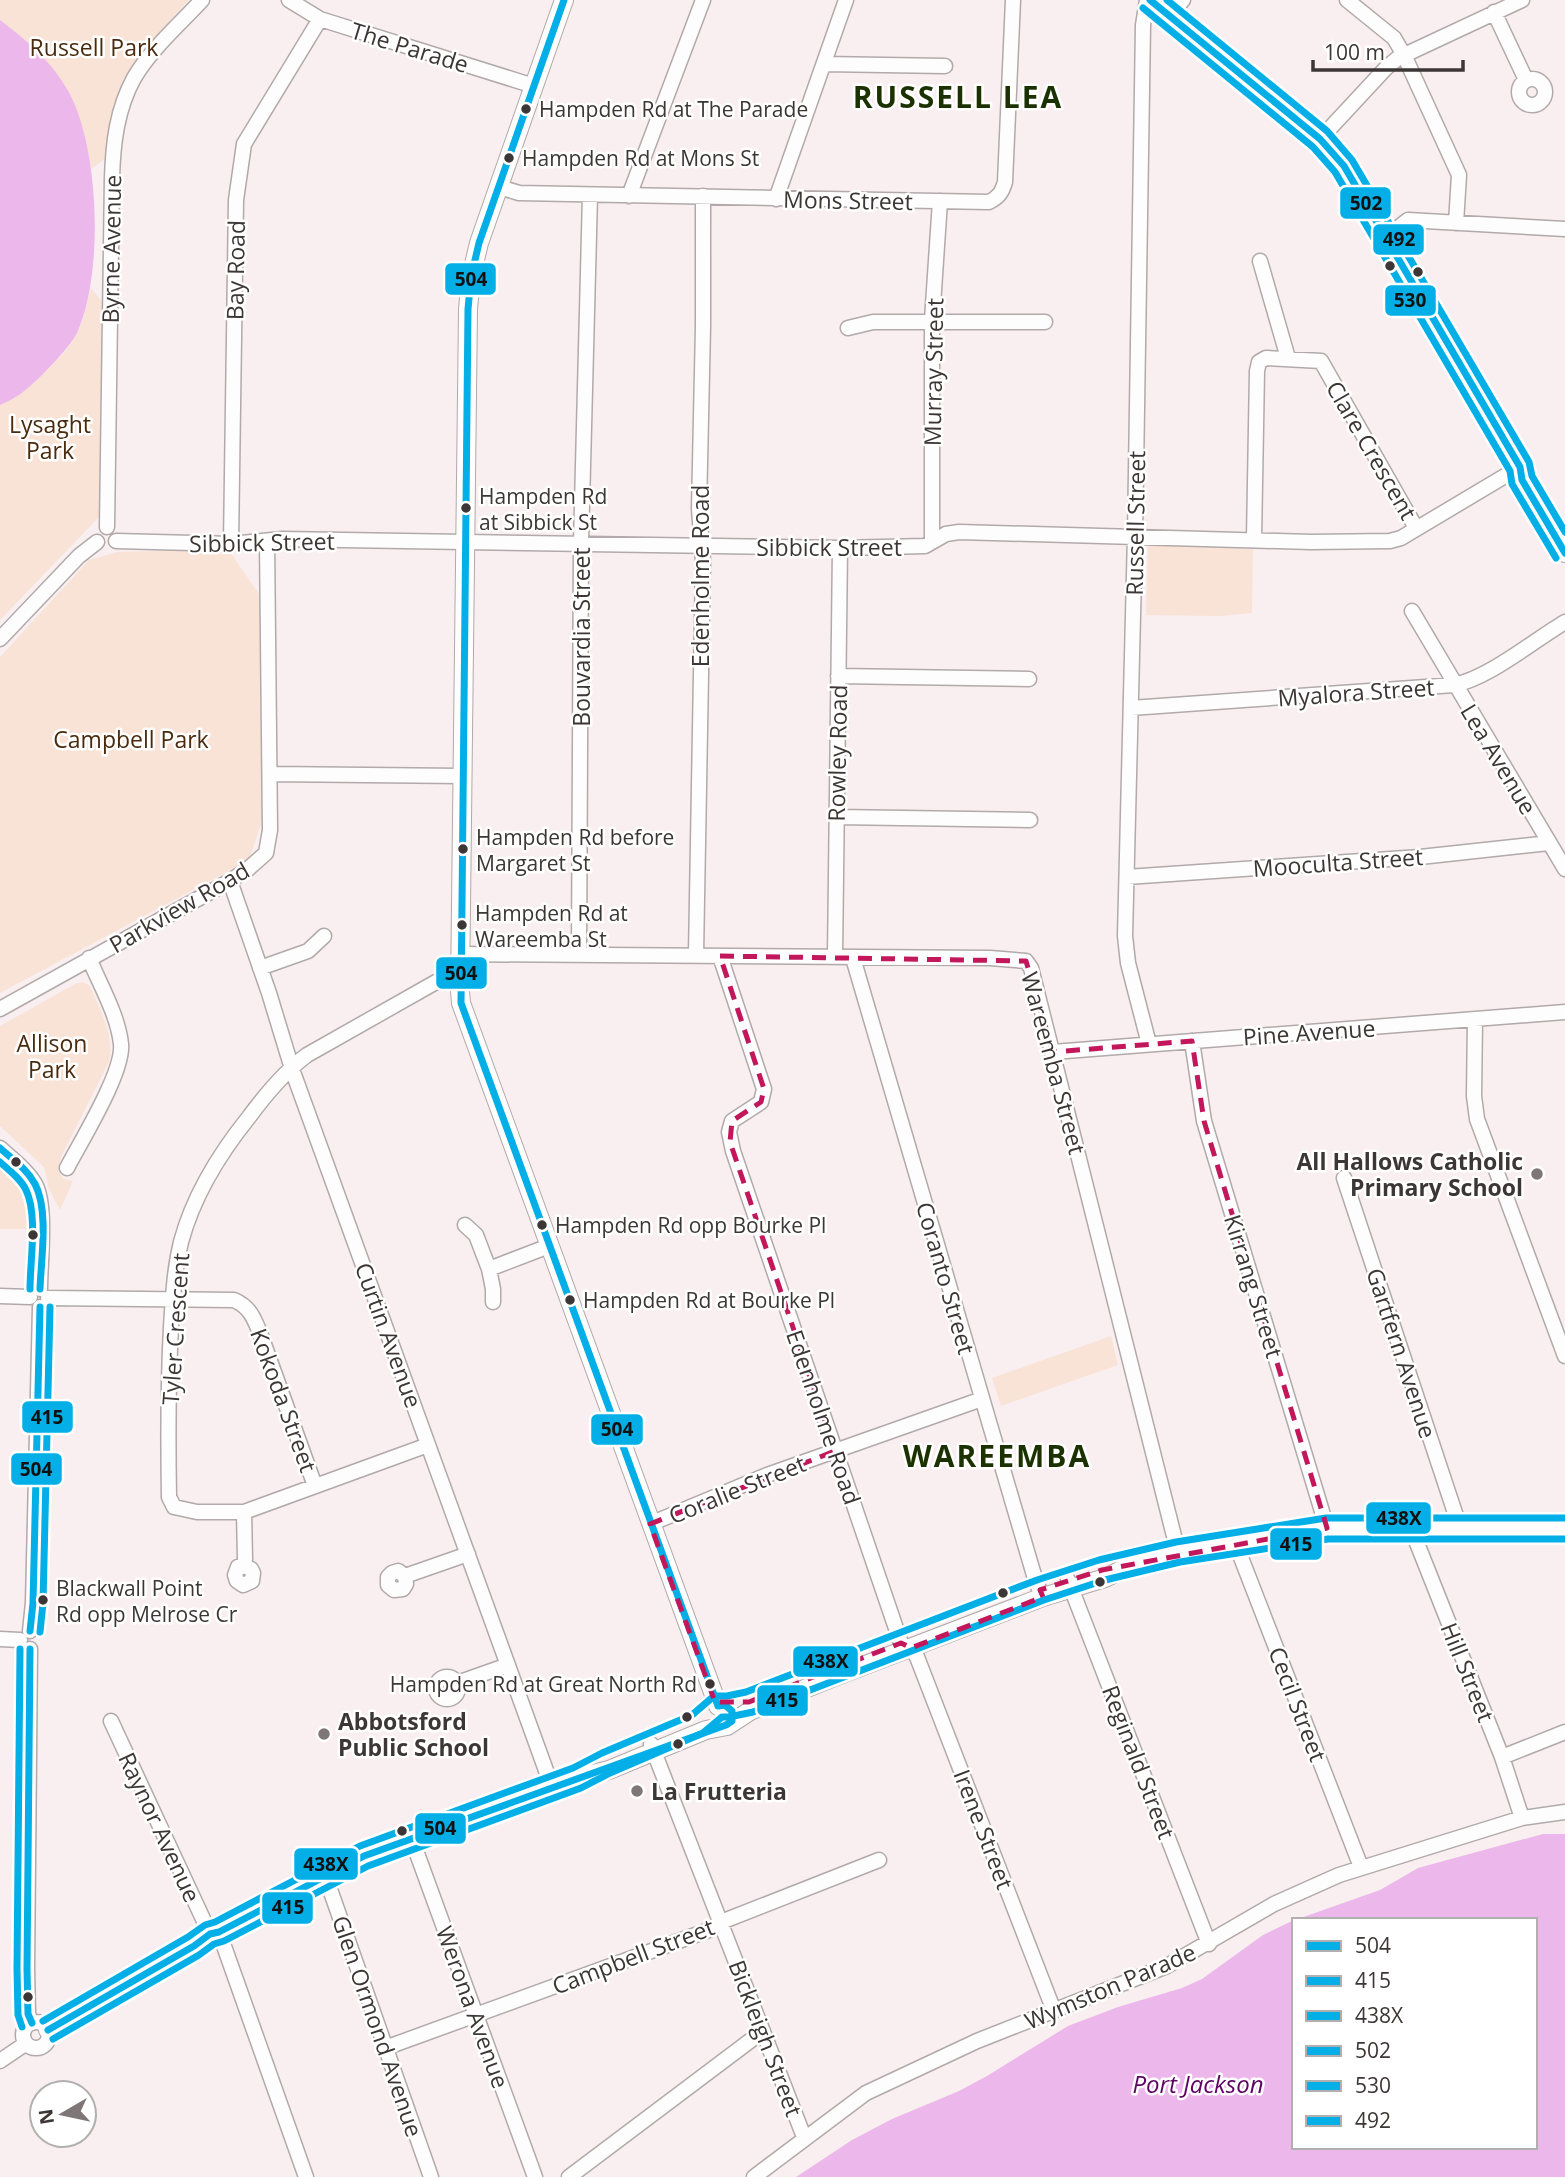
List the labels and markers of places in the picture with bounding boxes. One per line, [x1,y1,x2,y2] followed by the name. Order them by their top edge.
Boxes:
[539,95,808,123] place label: Hampden Rd at The Parade
[519,102,533,116] marker: Hampden Rd at The Parade
[522,144,759,172] place label: Hampden Rd at Mons St
[502,151,516,165] marker: Hampden Rd at Mons St
[1383,259,1397,273] unlabelled marker
[1411,265,1425,279] unlabelled marker
[479,482,607,536] place label: Hampden Rd at Sibbick St
[459,501,473,515] marker: Hampden Rd at Sibbick St
[476,823,674,877] place label: Hampden Rd before Margaret St
[456,842,470,856] marker: Hampden Rd before Margaret St
[475,899,628,953] place label: Hampden Rd at Wareemba St
[455,918,469,932] marker: Hampden Rd at Wareemba St
[1297,1145,1523,1203] place label: All Hallows Catholic Primary School
[9,1155,23,1169] unlabelled marker
[1529,1166,1545,1182] marker: All Hallows Catholic Primary School
[555,1211,826,1239] place label: Hampden Rd opp Bourke Pl
[535,1218,549,1232] marker: Hampden Rd opp Bourke Pl
[26,1228,40,1242] unlabelled marker
[583,1286,835,1314] place label: Hampden Rd at Bourke Pl
[563,1293,577,1307] marker: Hampden Rd at Bourke Pl
[56,1574,238,1628] place label: Blackwall Point Rd opp Melrose Cr
[1093,1575,1107,1589] unlabelled marker
[996,1586,1010,1600] unlabelled marker
[36,1593,50,1607] marker: Blackwall Point Rd opp Melrose Cr
[390,1670,697,1698] place label: Hampden Rd at Great North Rd
[703,1677,717,1691] marker: Hampden Rd at Great North Rd
[338,1705,489,1763] place label: Abbotsford Public School
[680,1710,694,1724] unlabelled marker
[316,1726,332,1742] marker: Abbotsford Public School
[671,1737,685,1751] unlabelled marker
[651,1775,787,1807] place label: La Frutteria
[629,1783,645,1799] marker: La Frutteria
[395,1824,409,1838] unlabelled marker
[21,1990,35,2004] unlabelled marker

